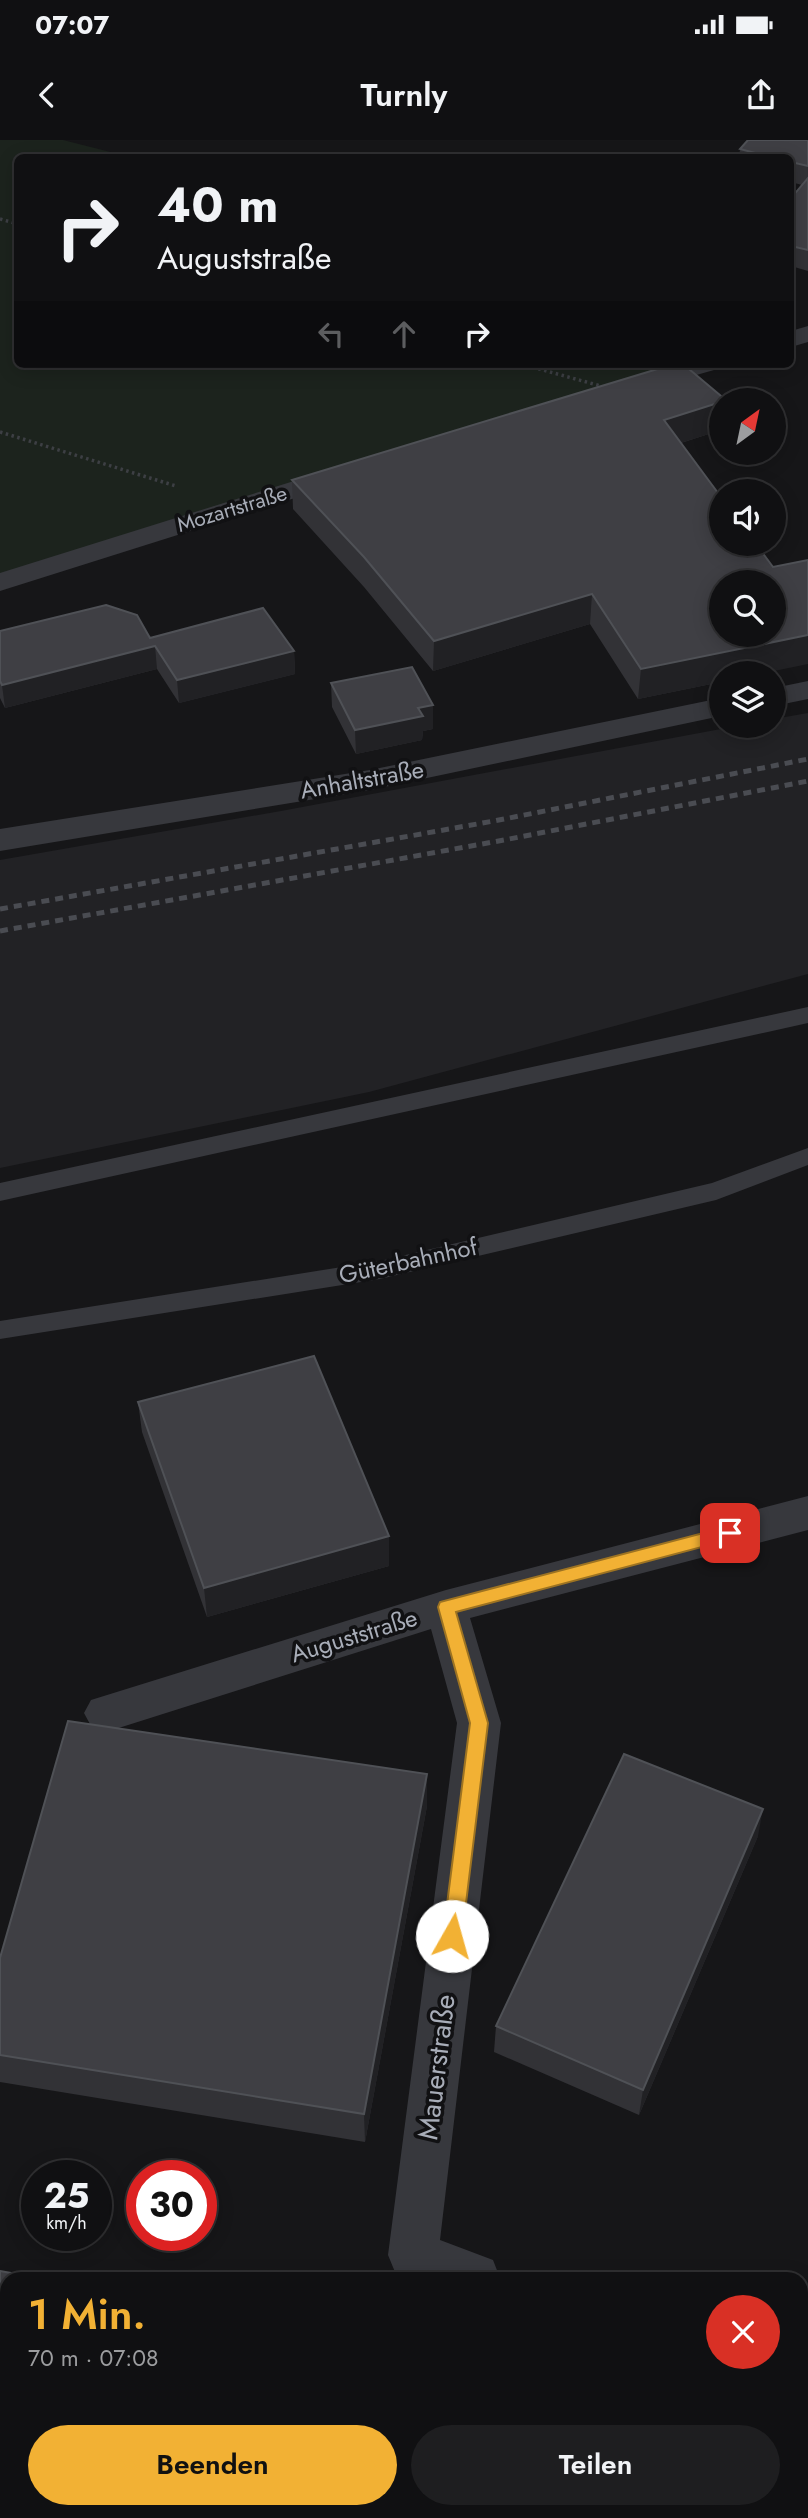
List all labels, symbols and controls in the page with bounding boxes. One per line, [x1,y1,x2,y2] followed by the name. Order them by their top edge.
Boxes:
[35,6,109,44] text: 07:07
[361,72,447,118] text: Turnly
[28,76,66,114] icon: back
[742,76,780,114] icon: share
[157,170,279,240] text: 40 m
[42,182,133,273] icon: right
[157,235,331,281] text: Auguststraße
[312,315,350,353] icon: left
[385,315,423,353] icon: ahead
[458,315,496,353] icon: right
[709,388,786,466] north arrow
[709,388,786,738] map controls
[173,478,291,540] street label: Mozartstraße
[709,479,786,556] button: sound
[709,570,786,647] button: search
[709,661,786,738] button: layers
[297,751,427,808] street label: Anhaltstraße
[336,1229,481,1292] street label: Güterbahnhof
[700,1503,760,1563] pin
[711,1514,749,1552] icon: arrive
[286,1600,422,1671] street label: Auguststraße
[415,1899,489,1973] position arrow
[407,1992,466,2142] street label: Mauerstraße
[126,2160,217,2251] speed limit sign: 30
[44,2171,89,2221] text: 25
[46,2210,87,2236] text: km/h
[28,2284,146,2345] text: 1 Min.
[706,2295,780,2369] button: close
[28,2341,159,2375] text: 70 m · 07:08
[28,2425,397,2505] button: Beenden
[411,2425,780,2505] button: Teilen

